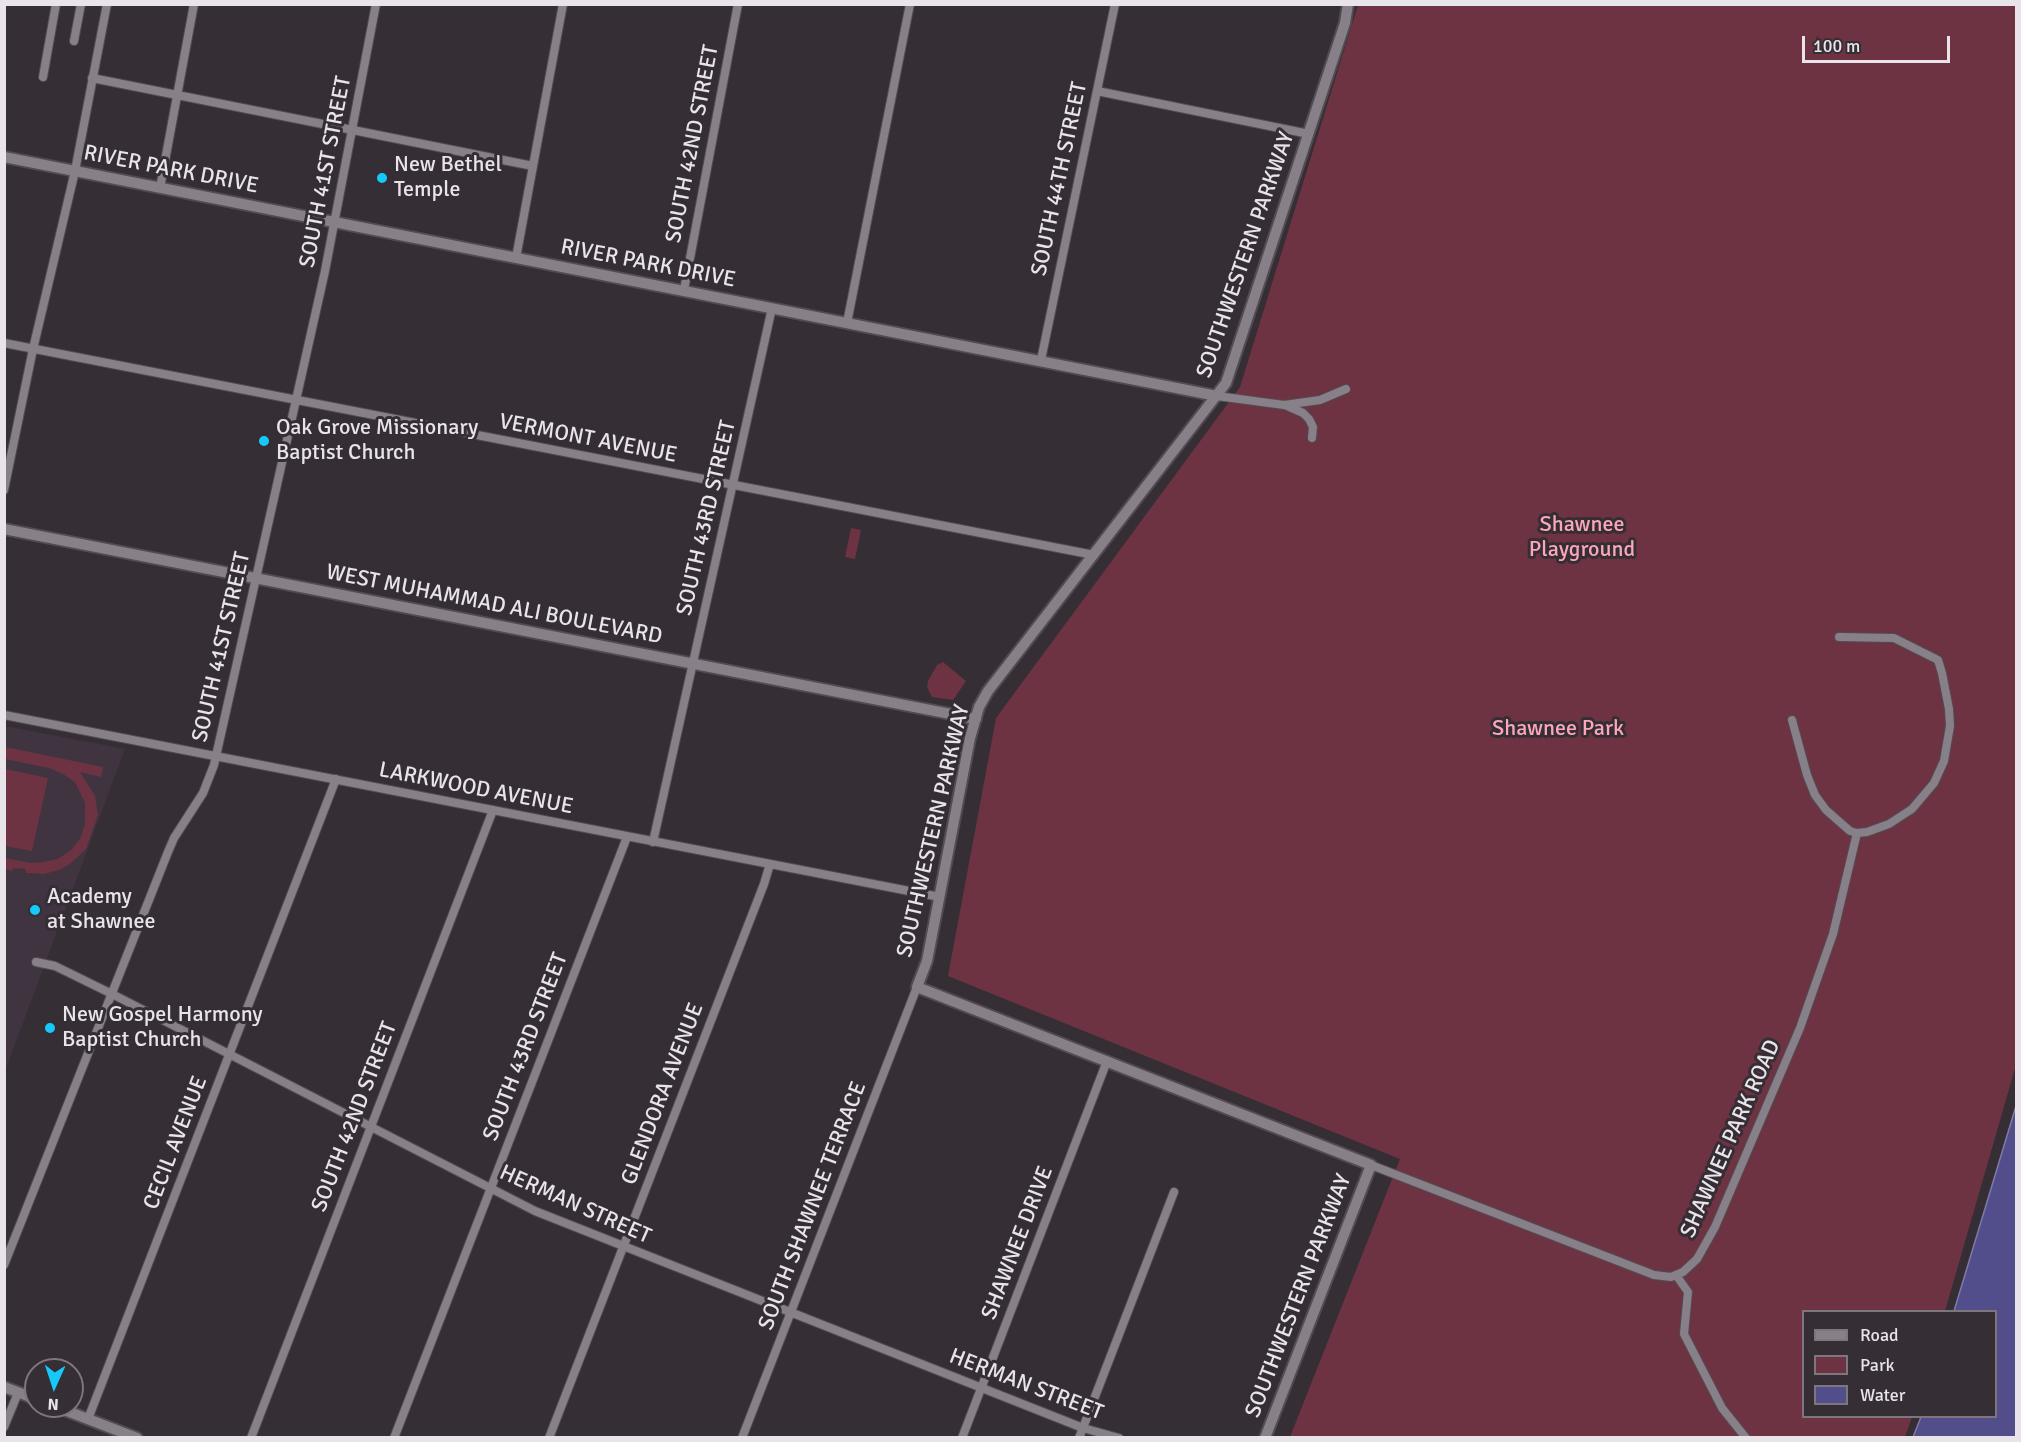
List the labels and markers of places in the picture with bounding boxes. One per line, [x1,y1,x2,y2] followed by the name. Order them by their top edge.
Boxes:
[394,152,502,204] place label: New Bethel Temple
[375,171,389,185] marker: New Bethel Temple
[276,415,478,466] place label: Oak Grove Missionary Baptist Church
[257,434,271,448] marker: Oak Grove Missionary Baptist Church
[47,884,155,936] place label: Academy at Shawnee
[28,903,42,917] marker: Academy at Shawnee
[62,1002,263,1054] place label: New Gospel Harmony Baptist Church
[43,1021,57,1035] marker: New Gospel Harmony Baptist Church

